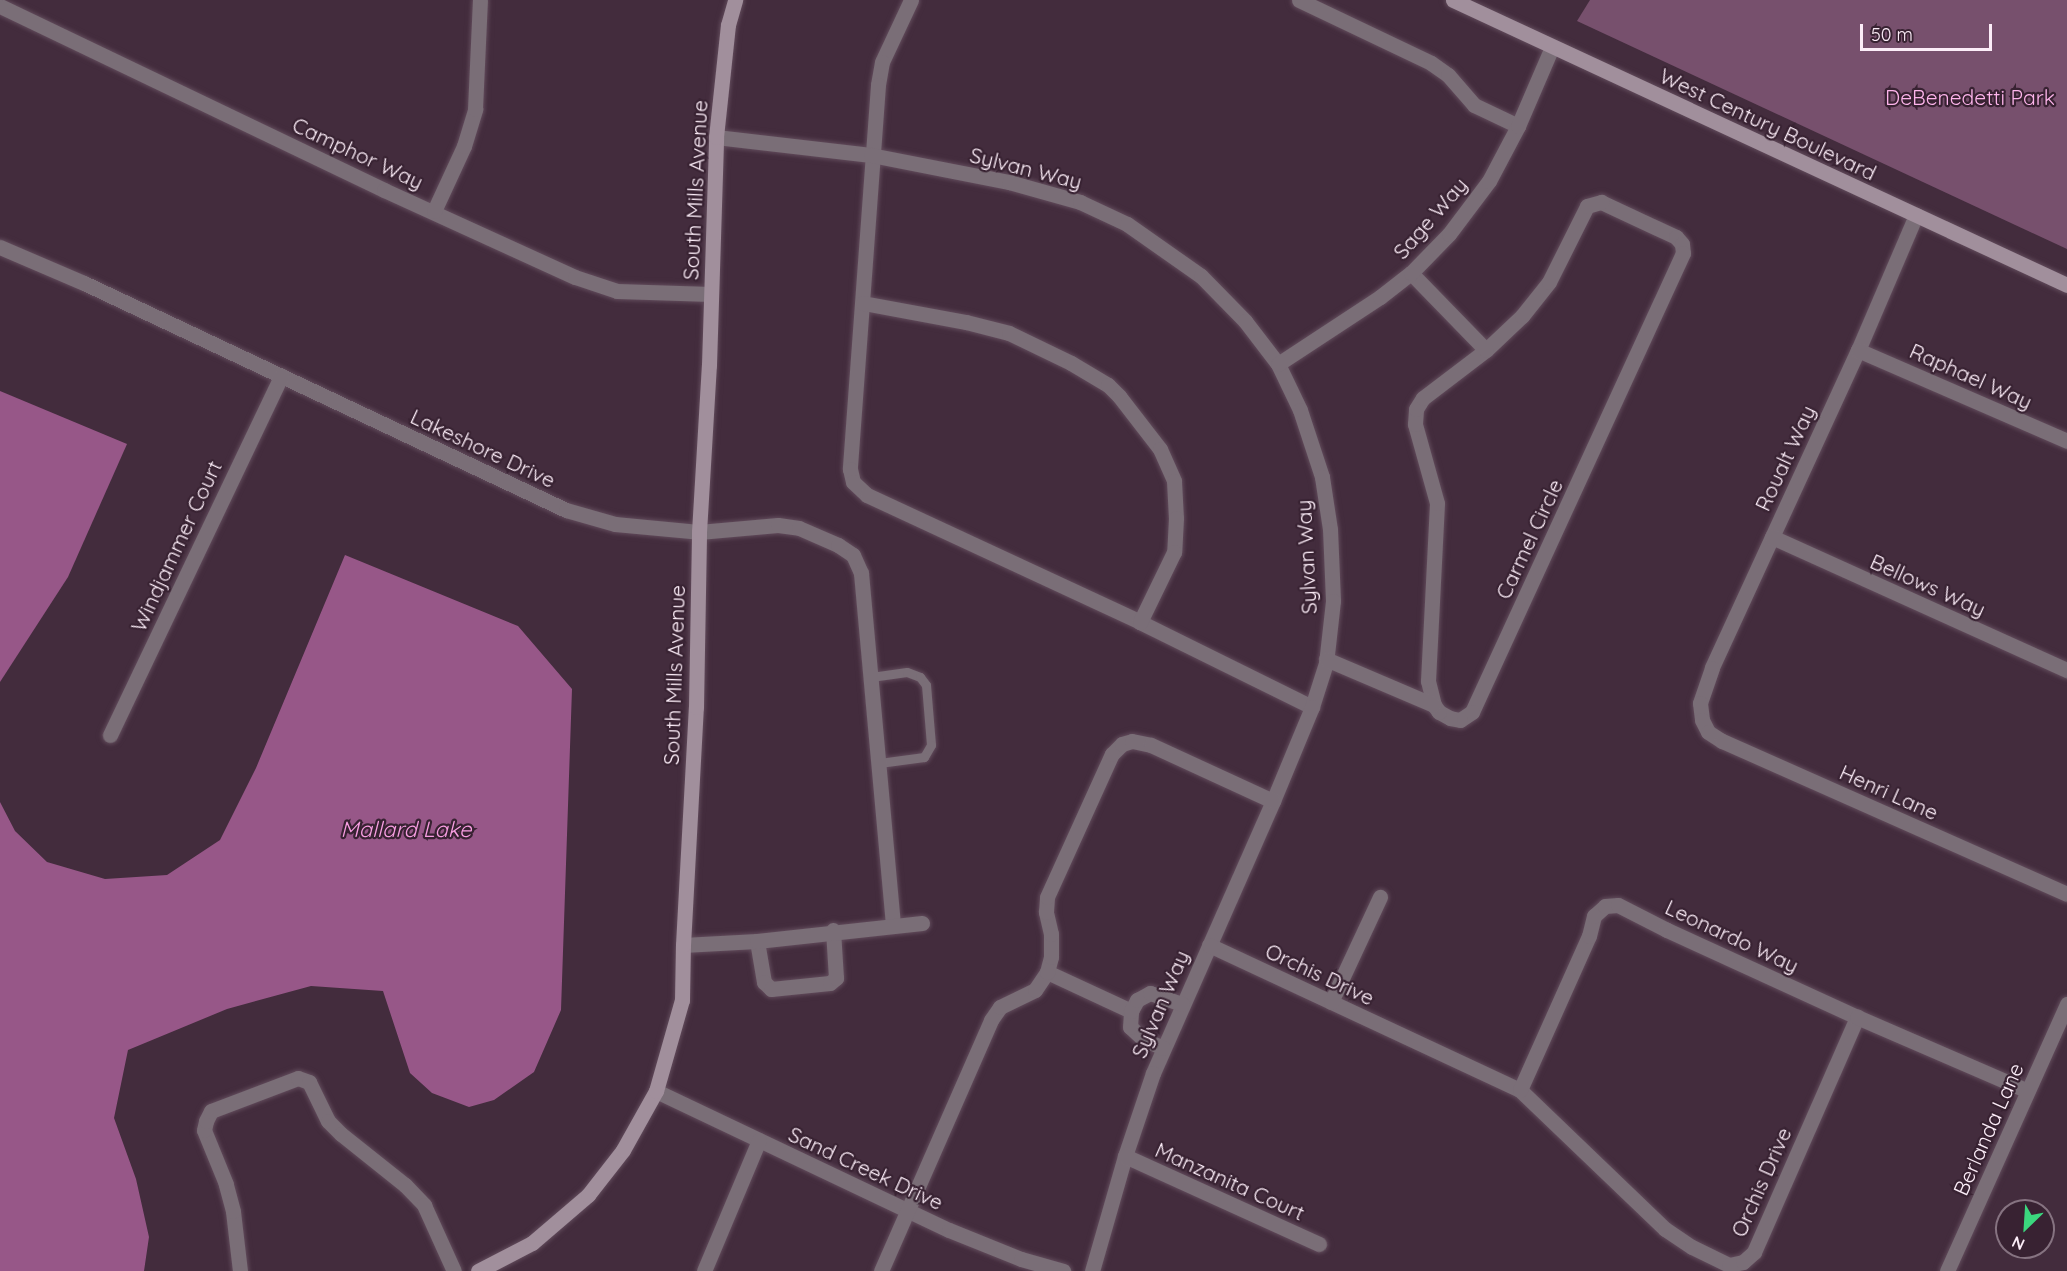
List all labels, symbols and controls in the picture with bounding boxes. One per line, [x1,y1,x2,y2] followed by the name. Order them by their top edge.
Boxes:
[1863,12,1995,50] scale bar
[1871,23,1913,46] text: 50 m
[1656,63,1880,185] street label: West Century Boulevard
[1885,84,2055,110] park label: DeBenedetti Park
[678,99,712,281] street label: South Mills Avenue
[289,112,427,194] street label: Camphor Way
[967,142,1085,194] street label: Sylvan Way
[1388,172,1472,264] street label: Sage Way
[1906,338,2036,414] street label: Raphael Way
[1750,401,1820,515] street label: Roualt Way
[407,403,559,493] street label: Lakeshore Drive
[125,457,227,635] street label: Windjammer Court
[1490,475,1568,603] street label: Carmel Circle
[1290,499,1322,615] street label: Sylvan Way
[1866,548,1990,622] street label: Bellows Way
[658,585,690,765] street label: South Mills Avenue
[1836,759,1942,825] street label: Henri Lane
[340,817,472,843] water label: Mallard Lake
[1661,894,1803,978] street label: Leonardo Way
[1262,938,1378,1010] street label: Orchis Drive
[1126,946,1194,1062] street label: Sylvan Way
[1948,1059,2028,1199] street label: Berlanda Lane
[785,1121,947,1215] street label: Sand Creek Drive
[1726,1123,1796,1241] street label: Orchis Drive
[1151,1137,1309,1225] street label: Manzanita Court
[1995,1199,2055,1259] north arrow
[2009,1232,2028,1255] text: N

